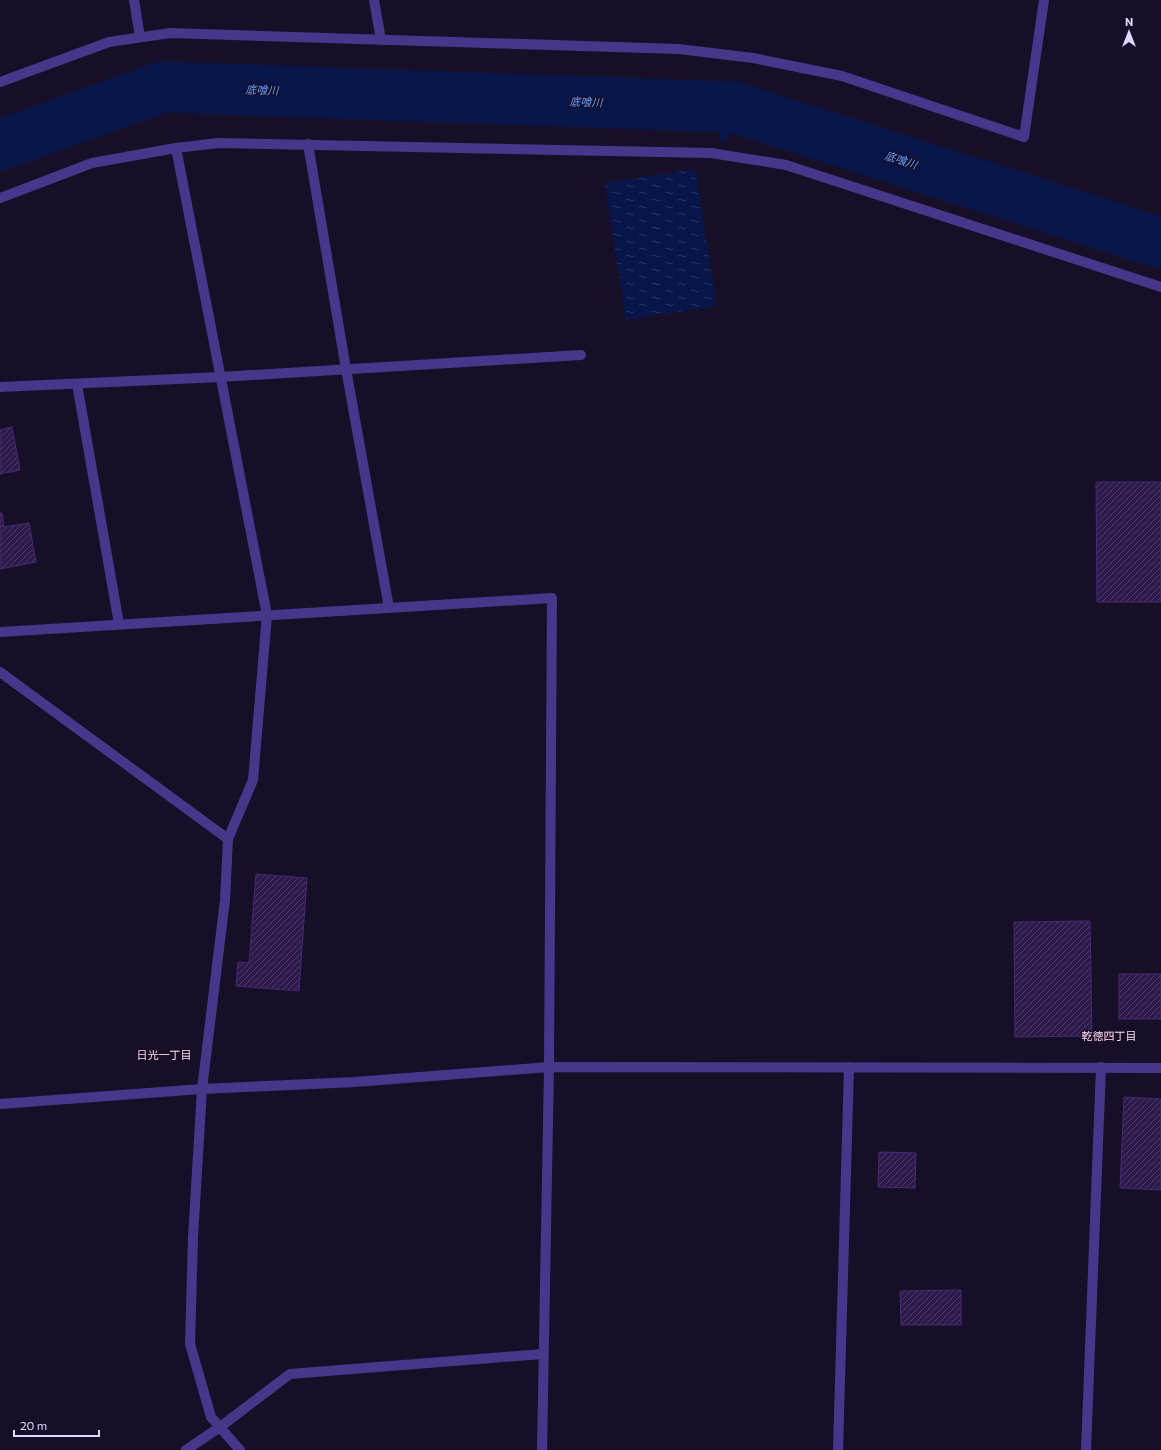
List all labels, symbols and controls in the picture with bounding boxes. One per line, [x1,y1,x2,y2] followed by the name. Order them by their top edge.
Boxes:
[1109,12,1149,52] north arrow
[1125,15,1133,28] text: N
[245,82,280,97] water label: 底喰川
[569,94,604,109] water label: 底喰川
[883,148,920,171] water label: 底喰川
[1082,1029,1137,1042] district label: 乾徳四丁目
[137,1048,192,1061] district label: 日光一丁目
[14,1412,99,1438] scale bar
[20,1418,47,1432] text: 20 m

